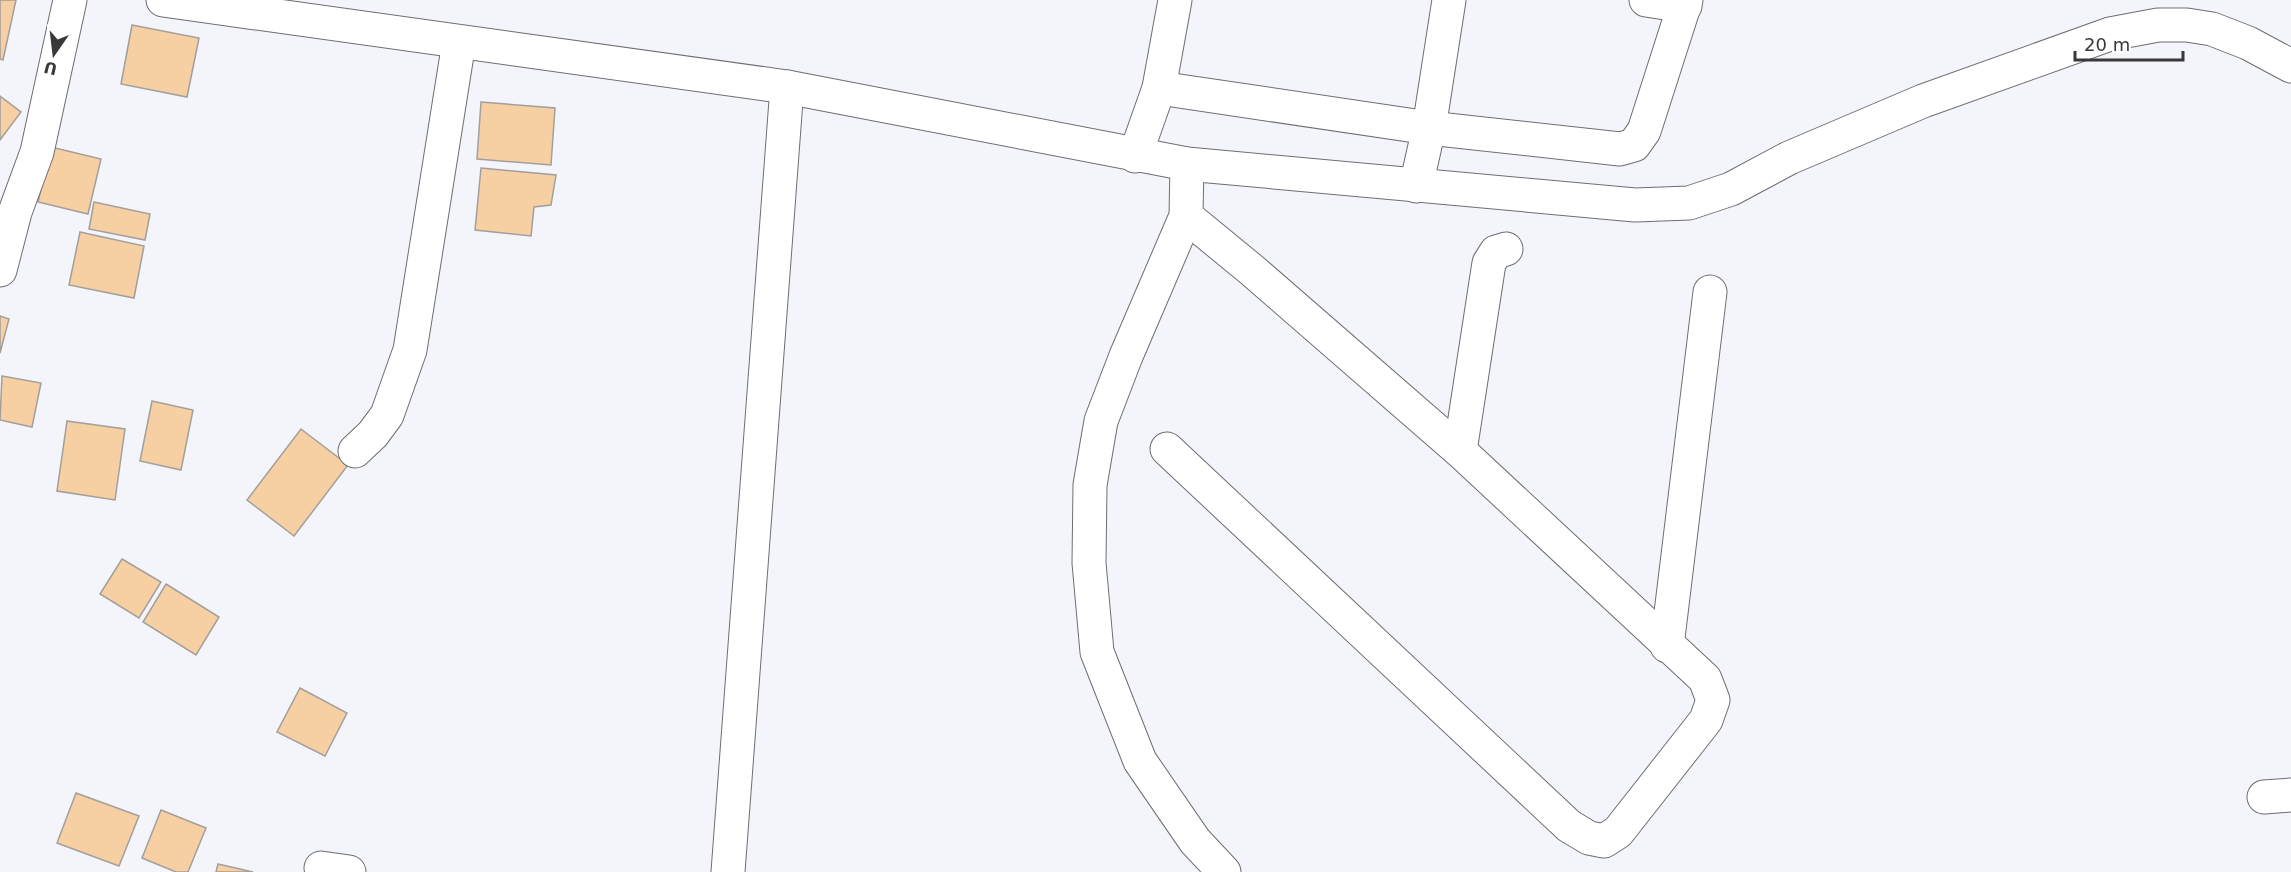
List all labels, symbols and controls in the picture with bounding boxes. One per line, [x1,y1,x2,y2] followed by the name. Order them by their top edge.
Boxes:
[24,24,84,84] north arrow
[2075,24,2183,62] scale bar
[2084,34,2130,55] text: 20 m
[42,57,59,79] text: U

